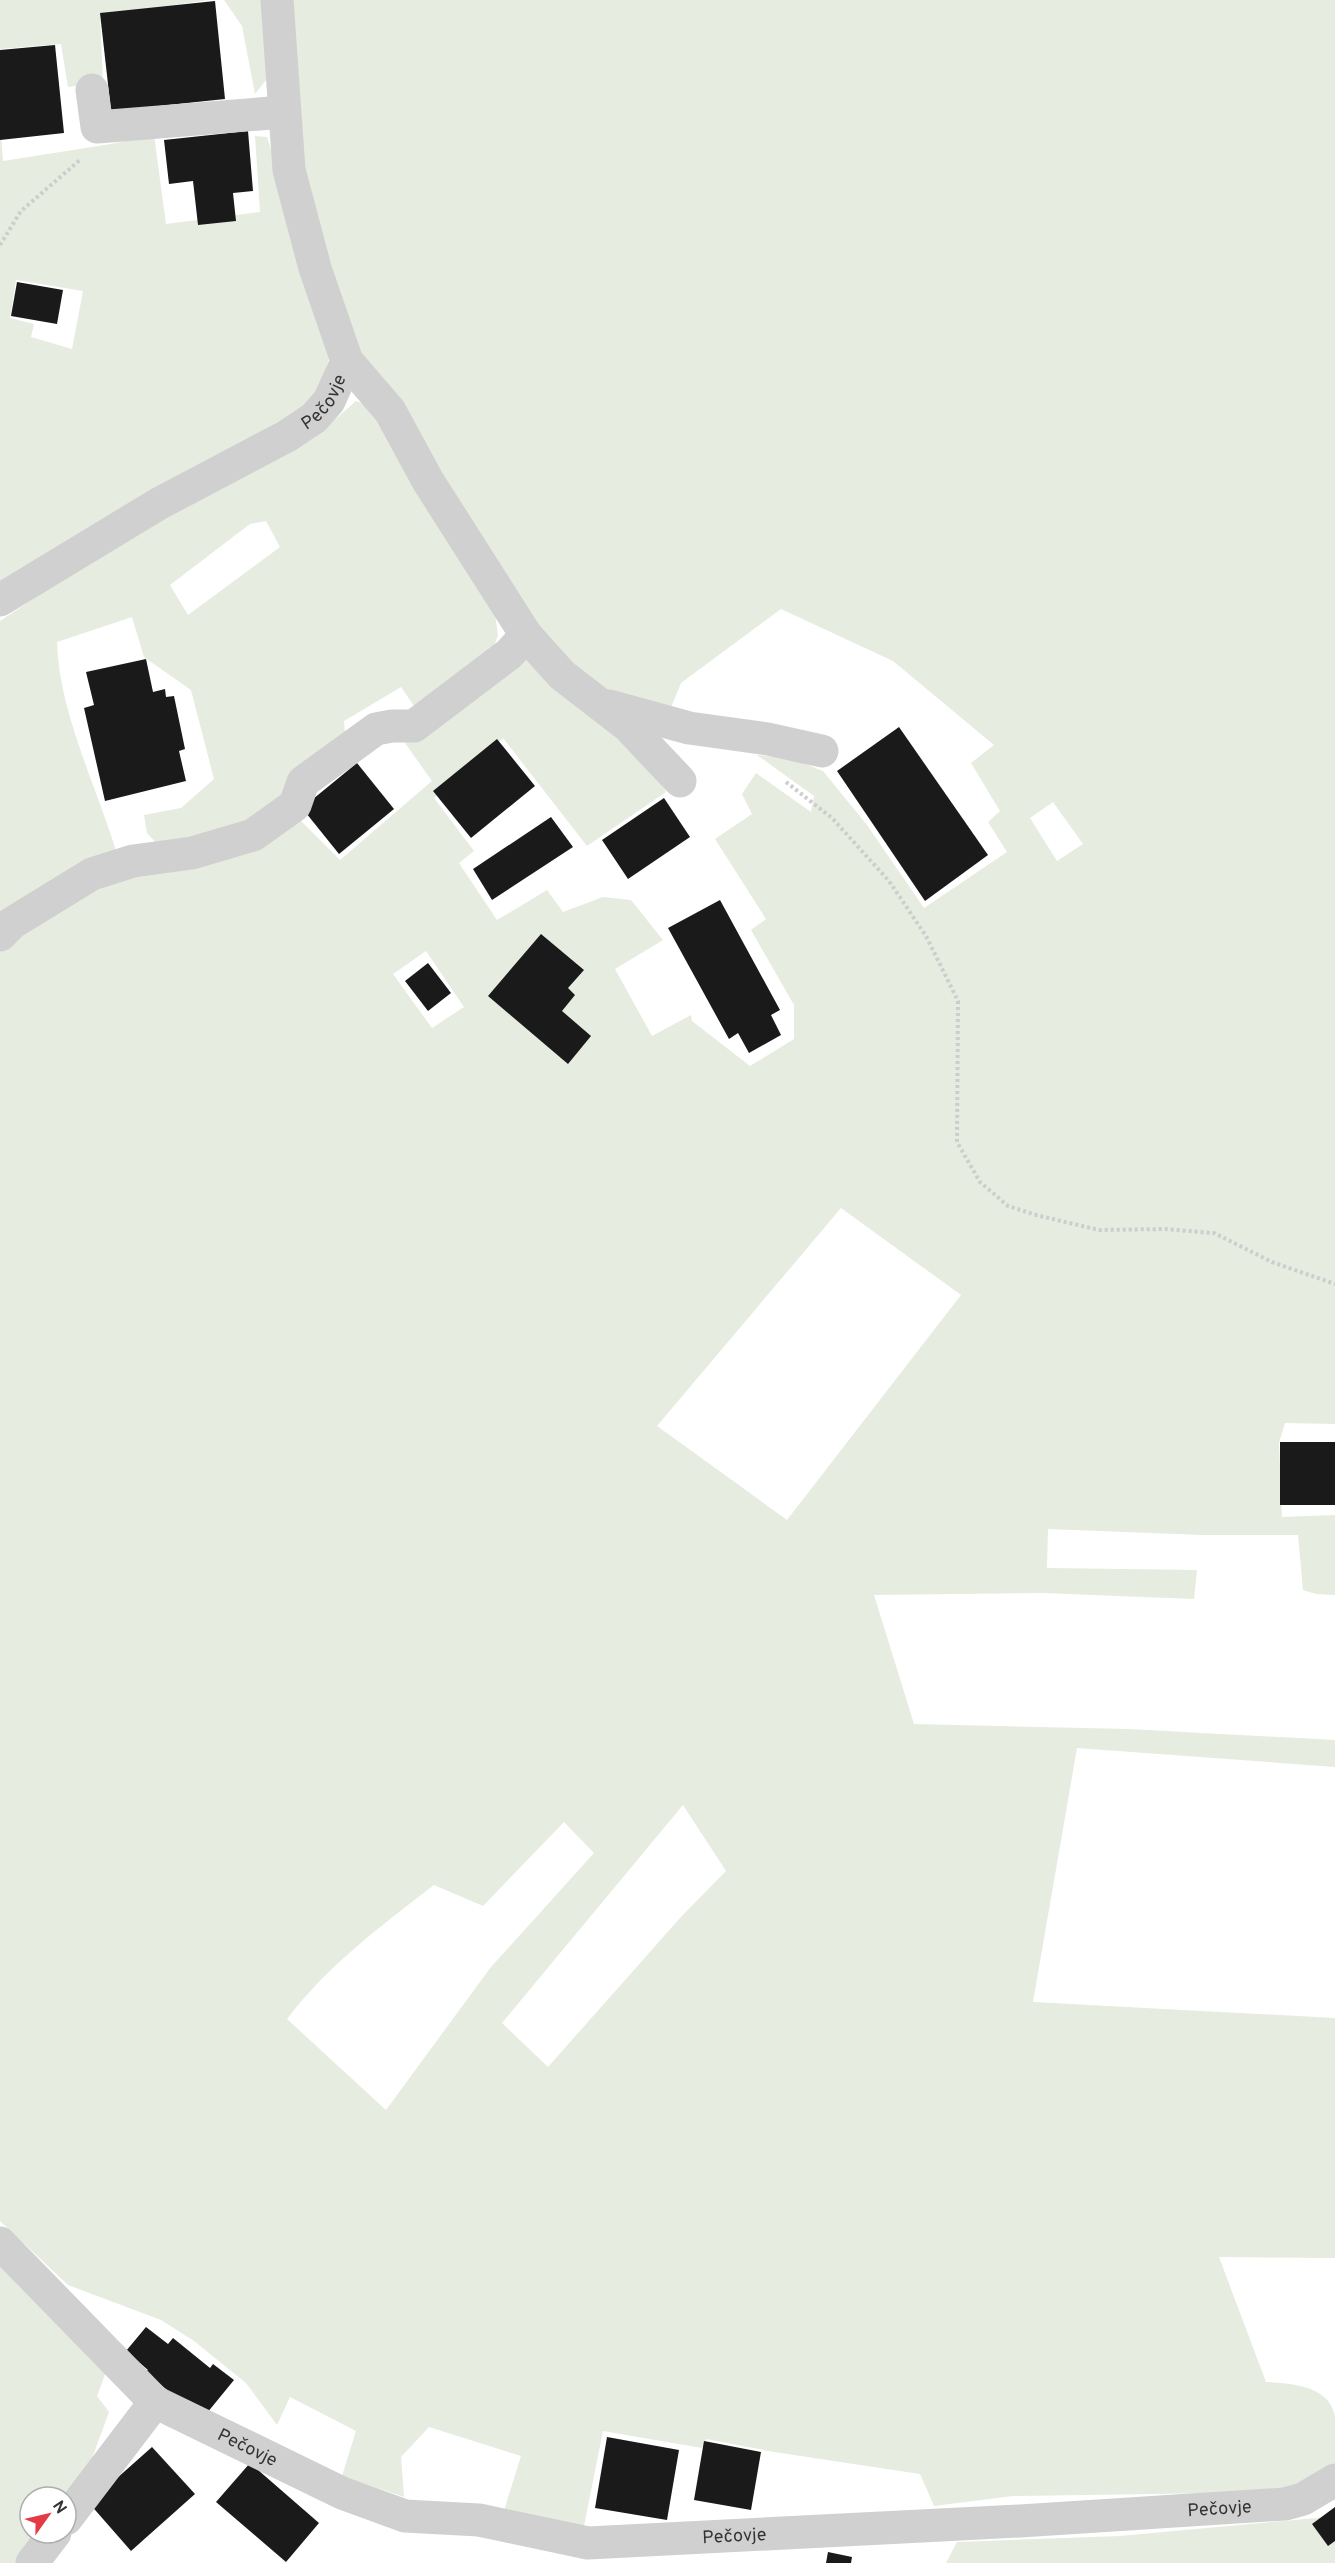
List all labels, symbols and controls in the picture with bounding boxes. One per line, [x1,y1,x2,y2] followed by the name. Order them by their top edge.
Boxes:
[297,371,352,436] street label: Pečovje
[213,2424,281,2473] street label: Pečovje
[18,2485,78,2545] north arrow
[1187,2496,1252,2523] street label: Pečovje
[47,2497,70,2518] text: N
[702,2524,767,2550] street label: Pečovje

